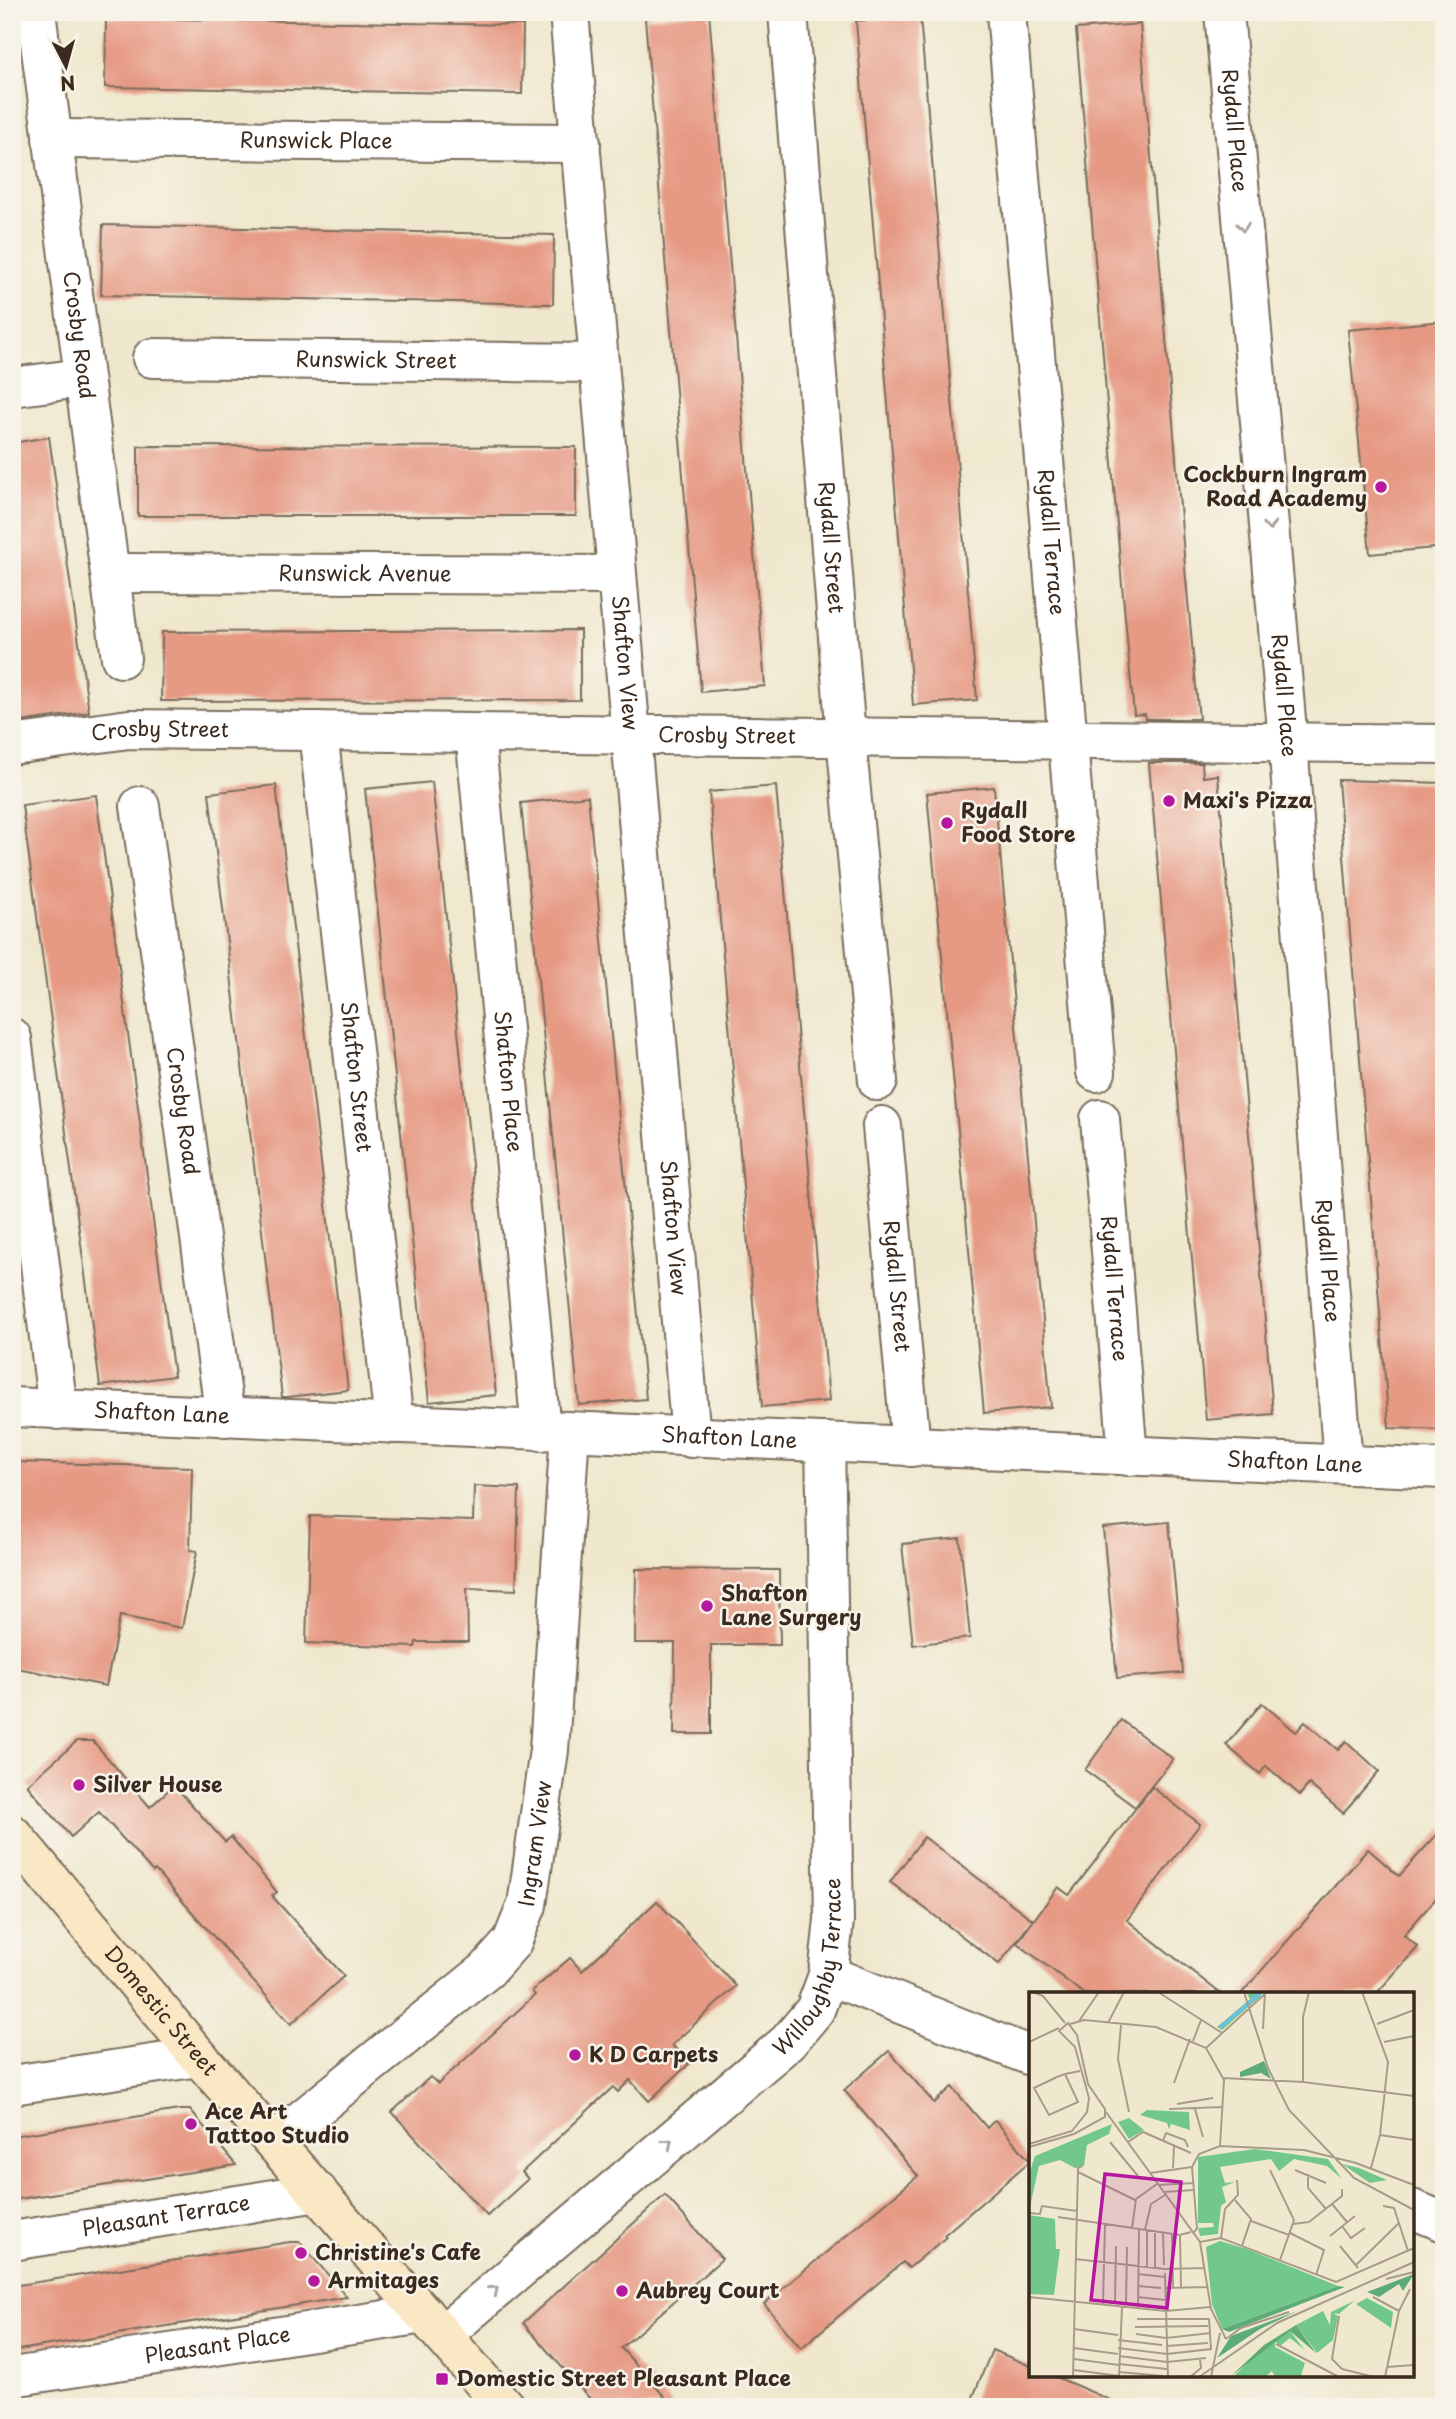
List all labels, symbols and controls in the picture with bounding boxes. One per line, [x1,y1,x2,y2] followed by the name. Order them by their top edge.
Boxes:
[32,32,102,102] north arrow
[1215,67,1258,193] street label: Rydall Place
[59,69,77,99] text: N
[239,122,393,156] street label: Runswick Place
[1235,221,1250,232] one-way arrow
[56,269,105,401] street label: Crosby Road
[295,342,457,375] street label: Runswick Street
[1183,457,1367,513] place label: Cockburn Ingram Road Academy
[1031,468,1075,616] street label: Rydall Terrace
[1373,479,1389,495] marker: Cockburn Ingram Road Academy
[812,480,854,614] street label: Rydall Street
[1262,521,1277,532] one-way arrow
[278,556,452,588] street label: Runswick Avenue
[605,594,648,731] street label: Shafton View
[1265,632,1307,758] street label: Rydall Place
[89,711,229,748] street label: Crosby Street
[658,717,796,751] street label: Crosby Street
[1183,783,1313,815] place label: Maxi's Pizza
[961,793,1075,849] place label: Rydall Food Store
[1161,793,1177,809] marker: Maxi's Pizza
[939,815,955,831] marker: Rydall Food Store
[334,1000,382,1154] street label: Shafton Street
[487,1009,533,1154] street label: Shafton Place
[160,1045,209,1177] street label: Crosby Road
[653,1158,697,1296] street label: Shafton View
[1309,1198,1350,1323] street label: Rydall Place
[1094,1214,1138,1362] street label: Rydall Terrace
[877,1219,920,1353] street label: Rydall Street
[93,1393,231,1430] street label: Shafton Lane
[661,1417,798,1455] street label: Shafton Lane
[1226,1442,1364,1479] street label: Shafton Lane
[721,1576,861,1632] place label: Shafton Lane Surgery
[699,1598,715,1614] marker: Shafton Lane Surgery
[93,1767,222,1799] place label: Silver House
[71,1777,87,1793] marker: Silver House
[509,1779,558,1908] street label: Ingram View
[765,1878,848,2063] street label: Willoughby Terrace
[98,1937,227,2082] street label: Domestic Street
[1029,1992,1414,2377] inset map
[589,2037,718,2069] place label: K D Carpets
[567,2047,583,2063] marker: K D Carpets
[204,2094,349,2150] place label: Ace Art Tattoo Studio
[183,2116,199,2132] marker: Ace Art Tattoo Studio
[659,2139,672,2151] one-way arrow
[80,2185,252,2244] street label: Pleasant Terrace
[315,2235,481,2267] place label: Christine's Cafe
[293,2245,309,2261] marker: Christine's Cafe
[327,2263,439,2295] place label: Armitages
[306,2273,322,2289] marker: Armitages
[635,2273,779,2305] place label: Aubrey Court
[614,2283,630,2299] marker: Aubrey Court
[486,2286,499,2298] one-way arrow
[142,2317,292,2371] street label: Pleasant Place
[456,2361,791,2393] place label: Domestic Street Pleasant Place
[434,2371,450,2387] marker: Domestic Street Pleasant Place

